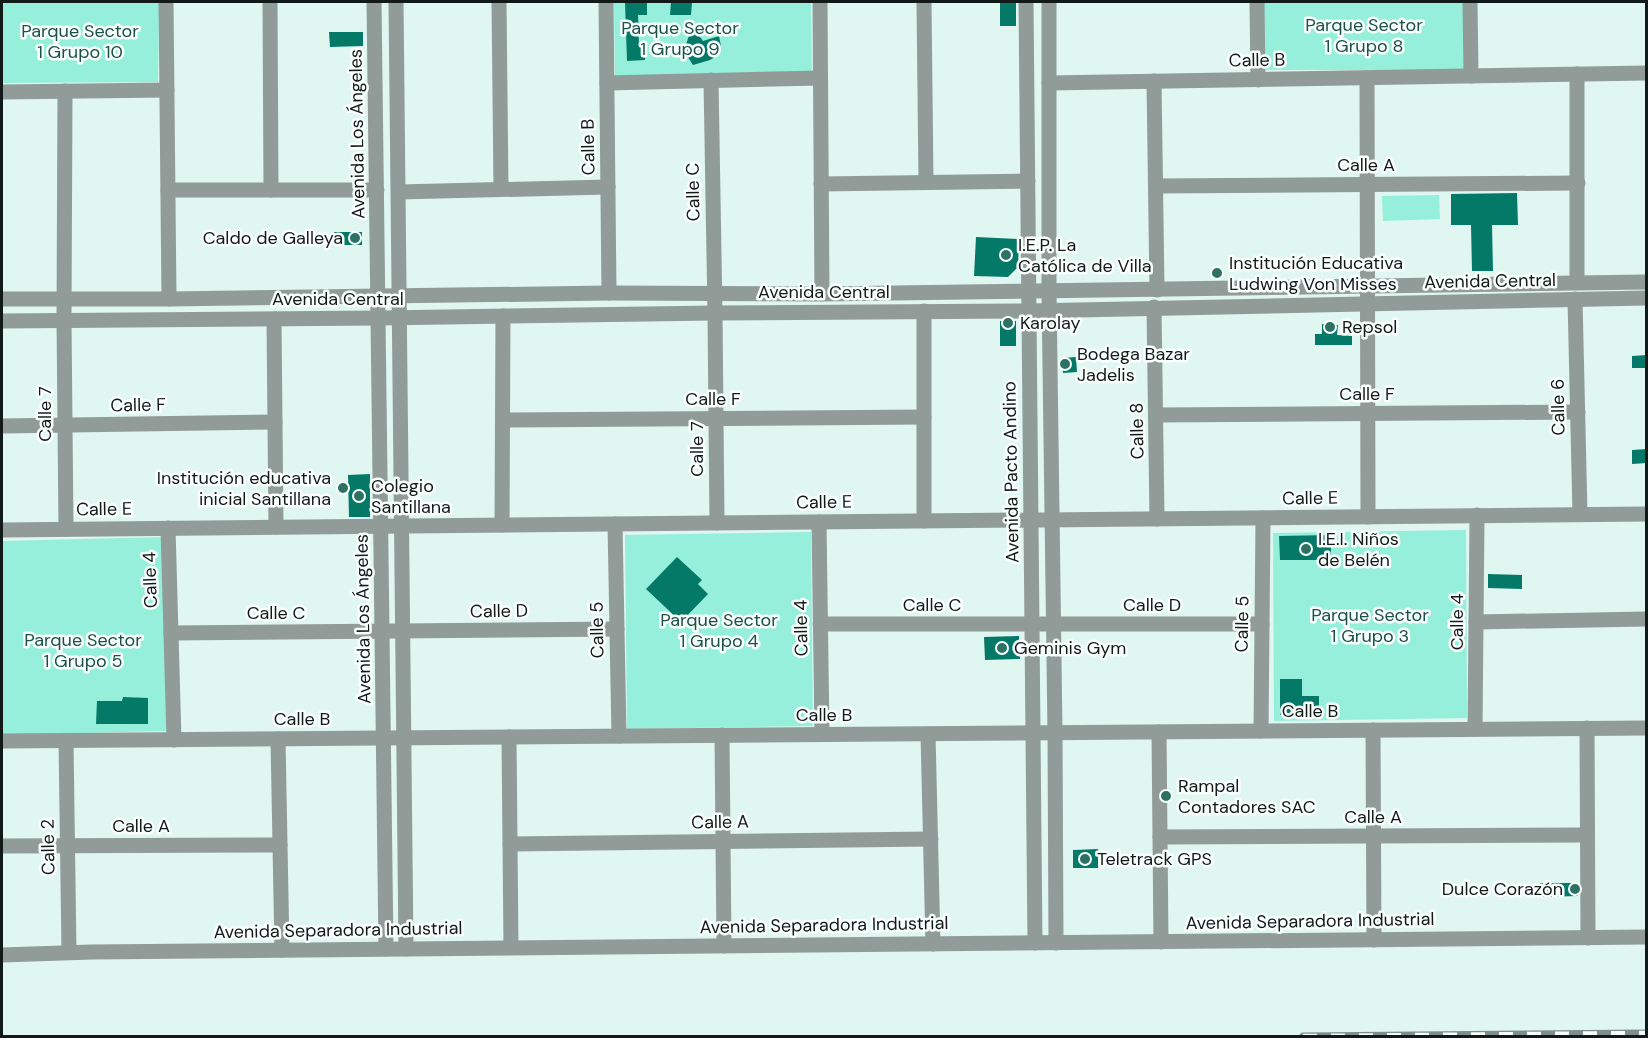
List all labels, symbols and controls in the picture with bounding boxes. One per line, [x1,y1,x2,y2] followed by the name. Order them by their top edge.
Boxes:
[1305,13,1423,58] park label: Parque Sector 1 Grupo 8
[621,16,739,61] park label: Parque Sector 1 Grupo 9
[21,19,139,64] park label: Parque Sector 1 Grupo 10
[1228,48,1286,72] street label: Calle B
[344,49,370,219] street label: Avenida Los Ángeles
[576,118,600,176] street label: Calle B
[1337,153,1395,177] street label: Calle A
[680,162,706,222] street label: Calle C
[203,226,343,250] place label: Caldo de Galleya
[348,231,362,245] marker: Caldo de Galleya
[1018,233,1152,278] place label: I.E.P. La Católica de Villa
[999,248,1013,262] marker: I.E.P. La Católica de Villa
[1229,251,1403,296] place label: Institución Educativa Ludwing Von Misses
[1210,266,1224,280] marker: Institución Educativa Ludwing Von Misses
[1424,268,1556,294] street label: Avenida Central
[758,280,890,304] street label: Avenida Central
[272,287,404,311] street label: Avenida Central
[1020,311,1080,335] place label: Karolay
[1342,315,1397,339] place label: Repsol
[1001,316,1015,330] marker: Karolay
[1323,320,1337,334] marker: Repsol
[1077,342,1190,387] place label: Bodega Bazar Jadelis
[1058,357,1072,371] marker: Bodega Bazar Jadelis
[1546,378,1570,436] street label: Calle 6
[997,381,1025,563] street label: Avenida Pacto Andino
[1339,382,1395,406] street label: Calle F
[33,386,57,442] street label: Calle 7
[685,387,741,411] street label: Calle F
[110,393,166,417] street label: Calle F
[1125,402,1149,460] street label: Calle 8
[685,421,709,477] street label: Calle 7
[157,466,331,511] place label: Institución educativa inicial Santillana
[371,474,451,519] place label: Colegio Santillana
[336,481,350,495] marker: Institución educativa inicial Santillana
[1282,486,1338,510] street label: Calle E
[352,489,366,503] marker: Colegio Santillana
[796,490,852,514] street label: Calle E
[76,497,132,521] street label: Calle E
[1318,527,1399,572] place label: I.E.I. Niños de Belén
[350,534,376,704] street label: Avenida Los Ángeles
[1299,542,1313,556] marker: I.E.I. Niños de Belén
[137,551,163,609] street label: Calle 4
[903,593,961,617] street label: Calle C
[1123,593,1181,617] street label: Calle D
[1445,594,1469,650] street label: Calle 4
[1230,595,1254,653] street label: Calle 5
[470,598,528,624] street label: Calle D
[789,599,813,657] street label: Calle 4
[247,601,305,625] street label: Calle C
[585,601,609,659] street label: Calle 5
[1311,603,1429,648] park label: Parque Sector 1 Grupo 3
[660,608,778,653] park label: Parque Sector 1 Grupo 4
[24,628,142,673] park label: Parque Sector 1 Grupo 5
[1014,636,1126,660] place label: Geminis Gym
[995,641,1009,655] marker: Geminis Gym
[1282,699,1338,723] street label: Calle B
[796,703,852,727] street label: Calle B
[274,707,330,731] street label: Calle B
[1178,774,1316,819] place label: Rampal Contadores SAC
[1159,789,1173,803] marker: Rampal Contadores SAC
[1344,805,1402,829] street label: Calle A
[691,809,749,835] street label: Calle A
[112,814,170,838] street label: Calle A
[36,819,60,875] street label: Calle 2
[1097,847,1212,871] place label: Teletrack GPS
[1078,852,1092,866] marker: Teletrack GPS
[1442,877,1563,901] place label: Dulce Corazón
[1568,882,1582,896] marker: Dulce Corazón
[1185,907,1435,935] street label: Avenida Separadora Industrial
[699,911,949,939] street label: Avenida Separadora Industrial
[213,916,463,944] street label: Avenida Separadora Industrial

